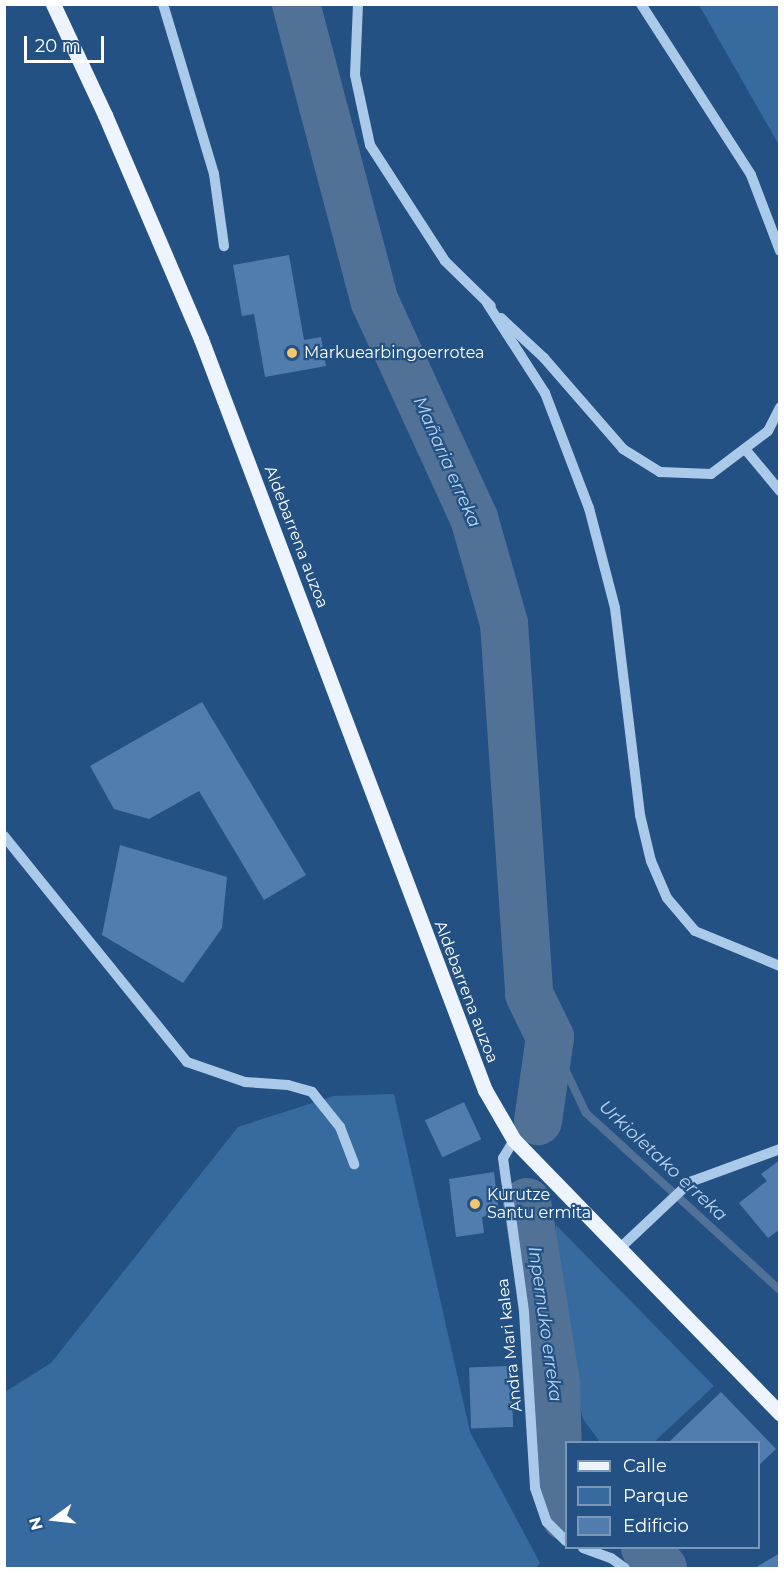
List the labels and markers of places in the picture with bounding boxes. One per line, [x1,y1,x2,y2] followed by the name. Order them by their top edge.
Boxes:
[304,343,485,363] place label: Markuearbingoerrotea
[285,346,299,360] marker: Markuearbingoerrotea
[487,1185,591,1223] place label: Kurutze Santu ermita
[468,1197,482,1211] marker: Kurutze Santu ermita

